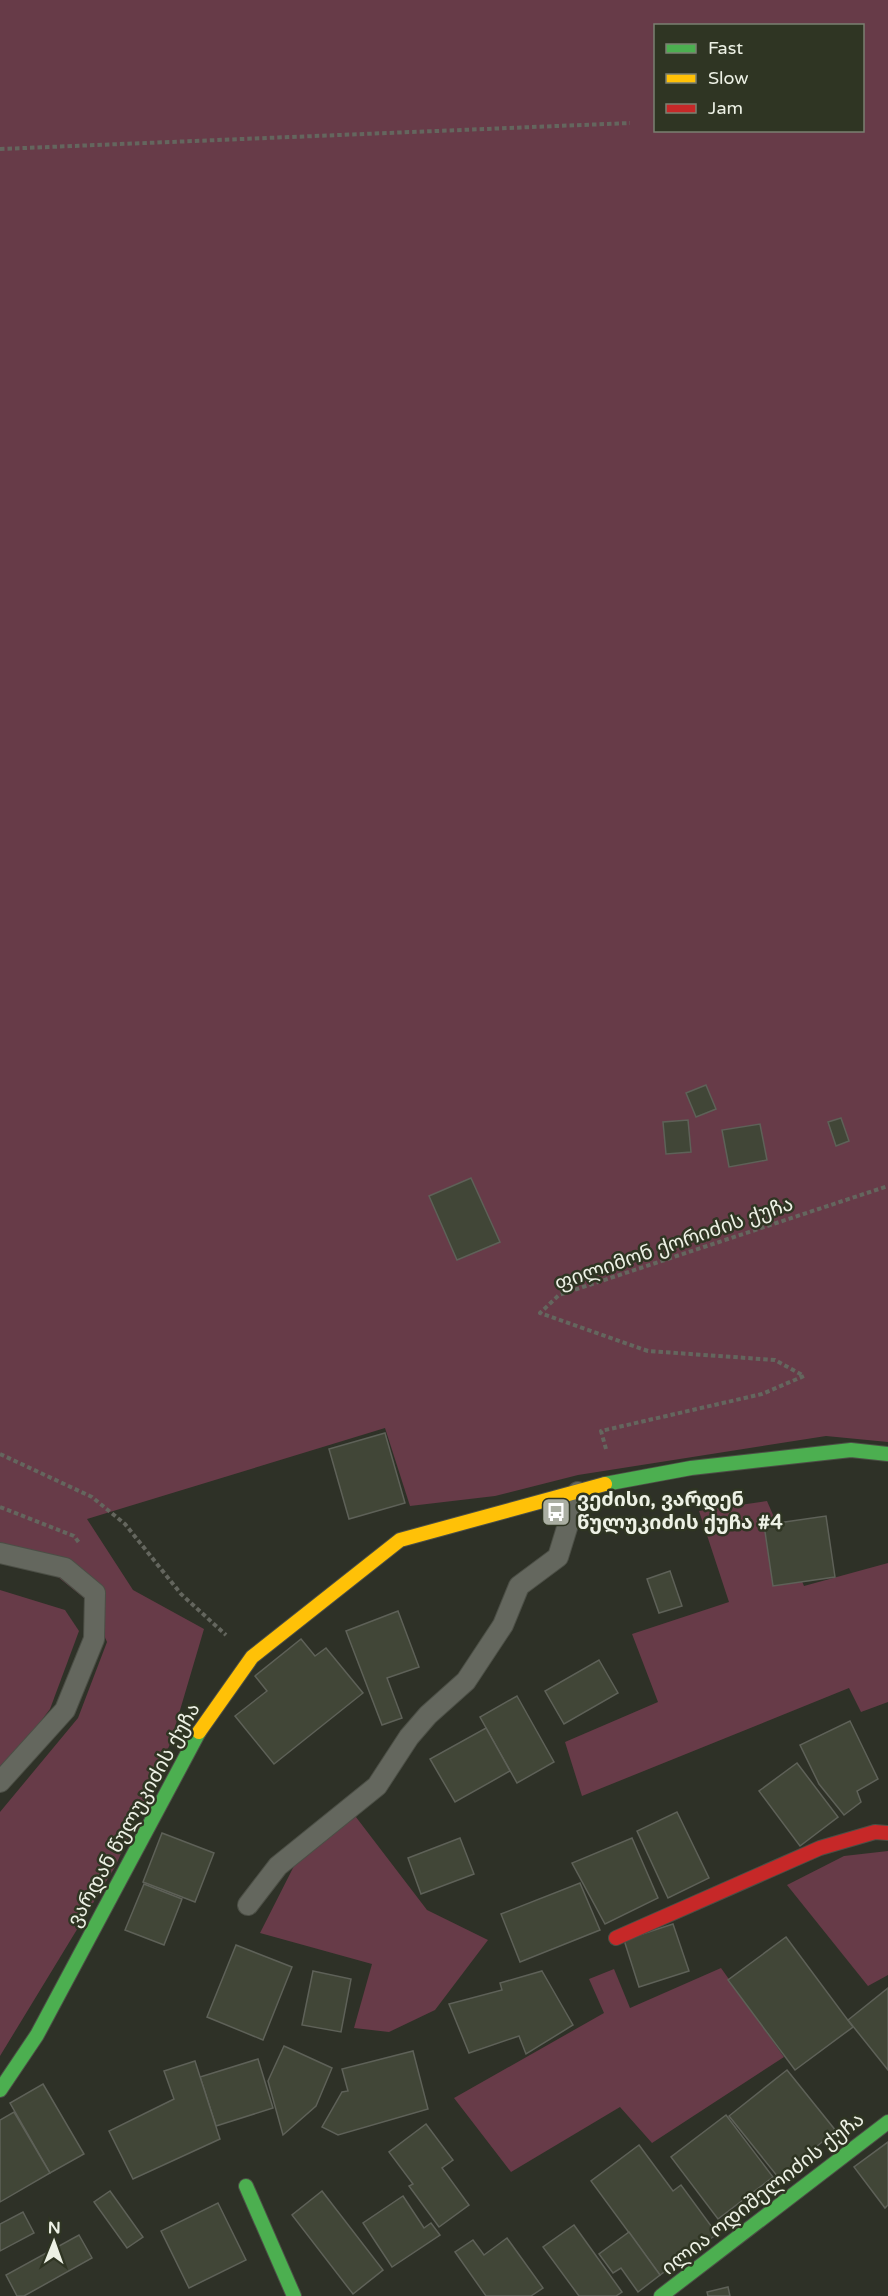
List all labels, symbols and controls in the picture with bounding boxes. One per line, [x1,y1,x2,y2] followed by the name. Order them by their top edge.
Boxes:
[654,24,864,132] legend
[708,37,743,59] text: Fast
[708,67,749,89] text: Slow
[708,97,743,119] text: Jam
[552,1192,796,1296] street label: ფილიმონ ქორიძის ქუჩა
[577,1488,783,1535] place label: ვეძისი, ვარდენ წულუკიძის ქუჩა #4
[540,1496,572,1528] bus stop icon: ვეძისი, ვარდენ წულუკიძის ქუჩა #4
[62,1699,206,1931] street label: ვარდან წულუკიძის ქუჩა
[657,2107,869,2281] street label: ილია ოდიშელიძის ქუჩა
[24,2212,84,2272] north arrow
[48,2218,61,2238] text: N

